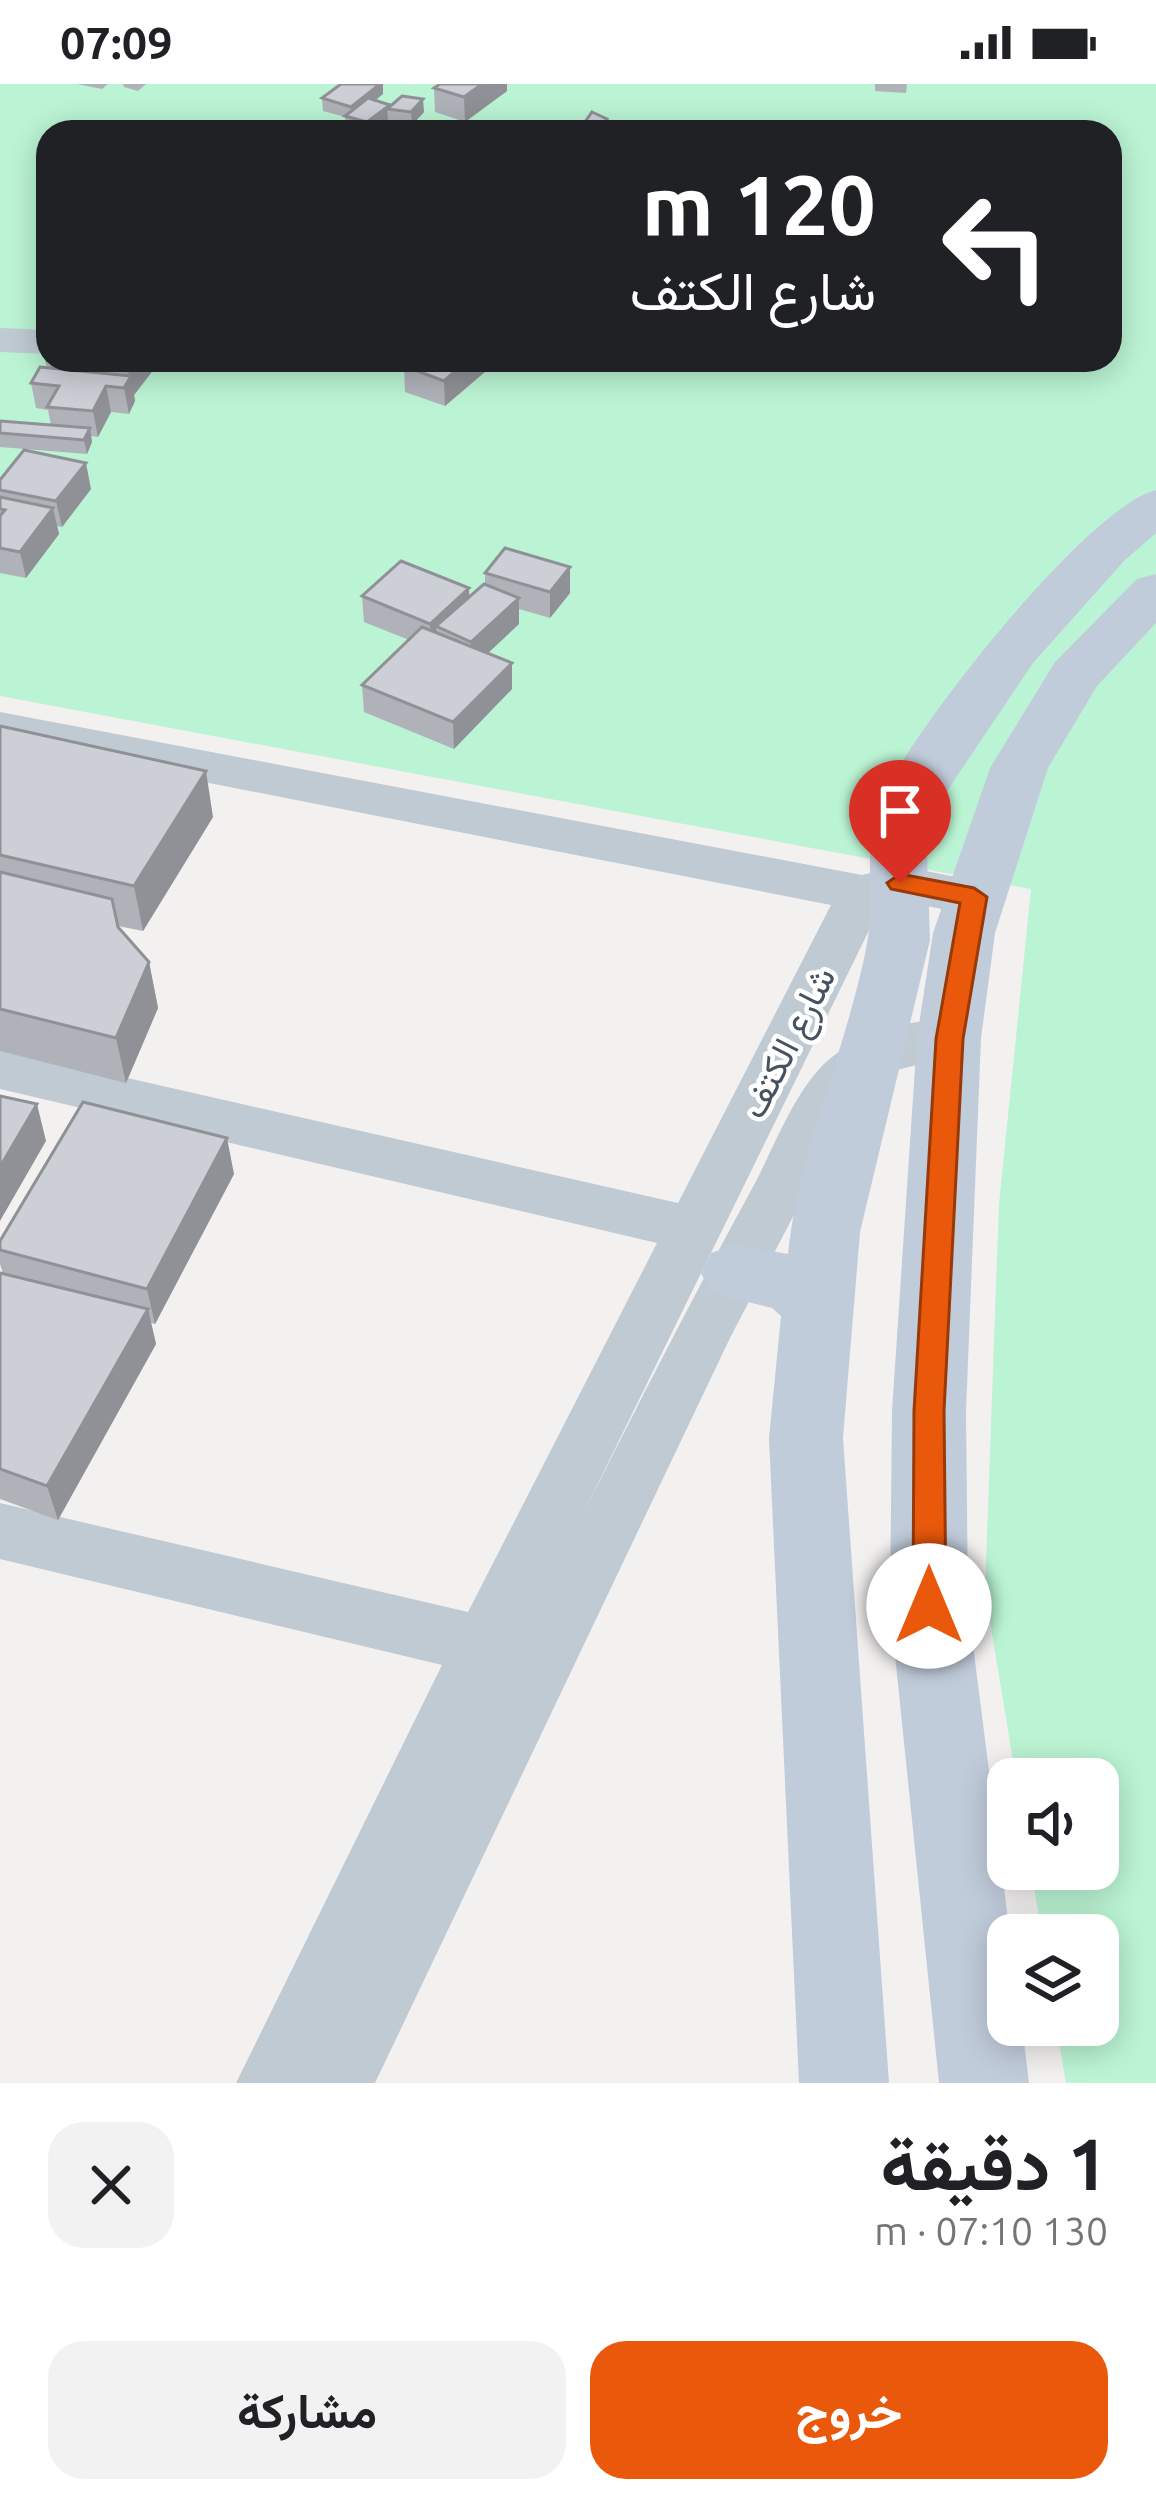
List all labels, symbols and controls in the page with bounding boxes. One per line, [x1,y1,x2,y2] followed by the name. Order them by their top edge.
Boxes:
[60,17,173,68] text: 07:09
[642,157,876,251] text: 120 m
[918,168,1074,324] icon: left
[630,260,876,320] text: شارع الكتف
[849,760,951,883] pin
[867,778,933,844] icon: arrive
[731,960,847,1127] street label: شارع الكتف
[866,1543,992,1669] position arrow
[987,1758,1119,2046] map controls
[987,1758,1119,1890] button: sound
[987,1914,1119,2046] button: layers
[48,2122,174,2248] button: close
[881,2123,1108,2204] text: 1 دقيقة
[874,2209,1108,2252] text: 130 m · 07:10
[48,2341,566,2479] button: مشاركة
[590,2341,1108,2479] button: خروج

